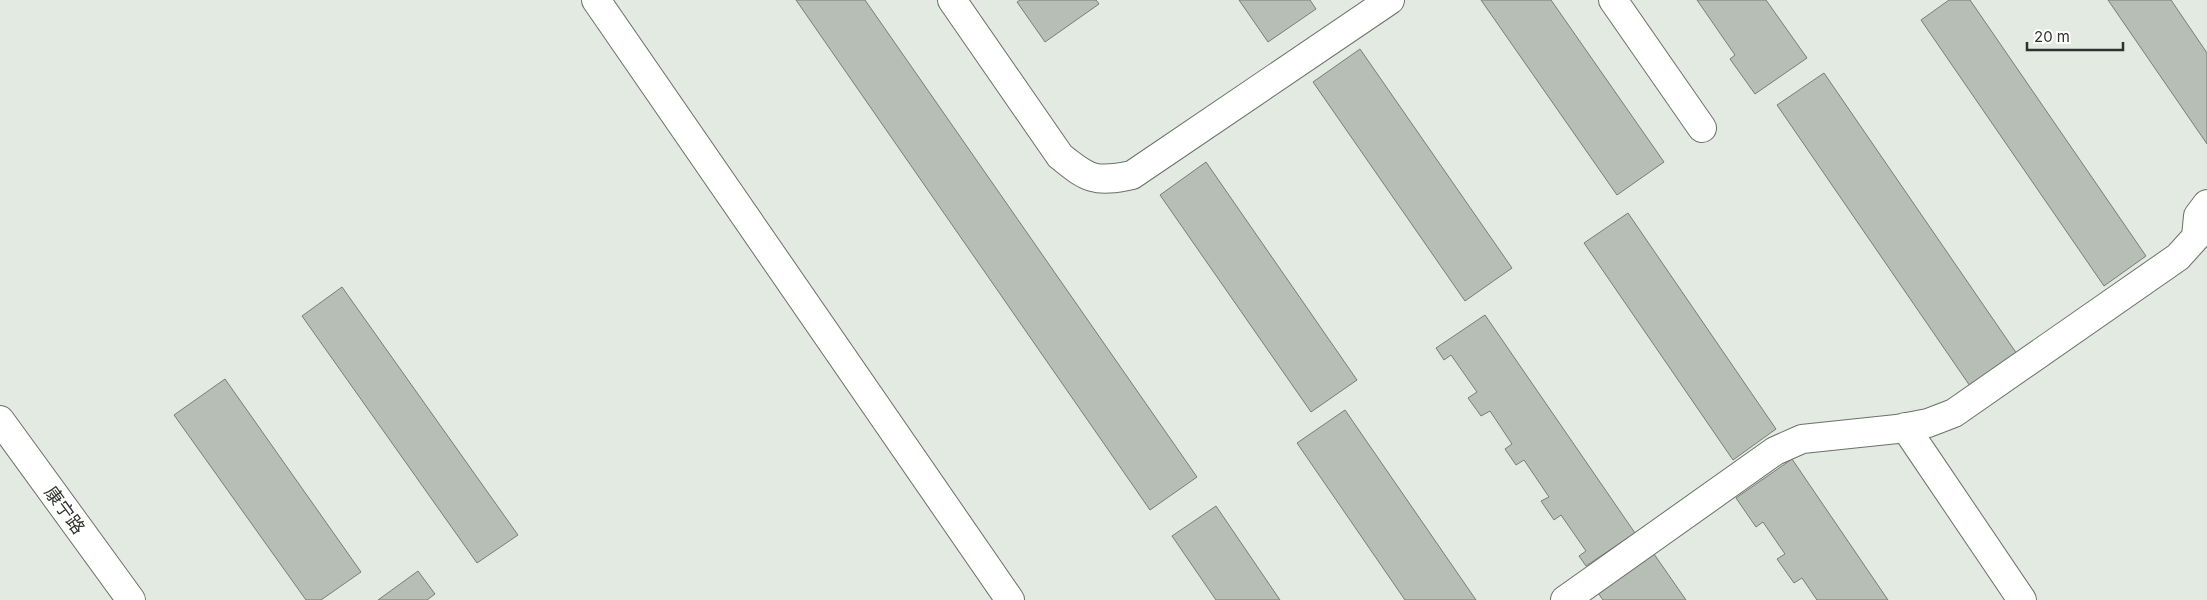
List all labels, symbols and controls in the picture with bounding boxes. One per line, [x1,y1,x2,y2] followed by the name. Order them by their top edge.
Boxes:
[2027,20,2123,52] scale bar
[2034,27,2070,46] text: 20 m
[41,482,89,538] street label: 康宁路

